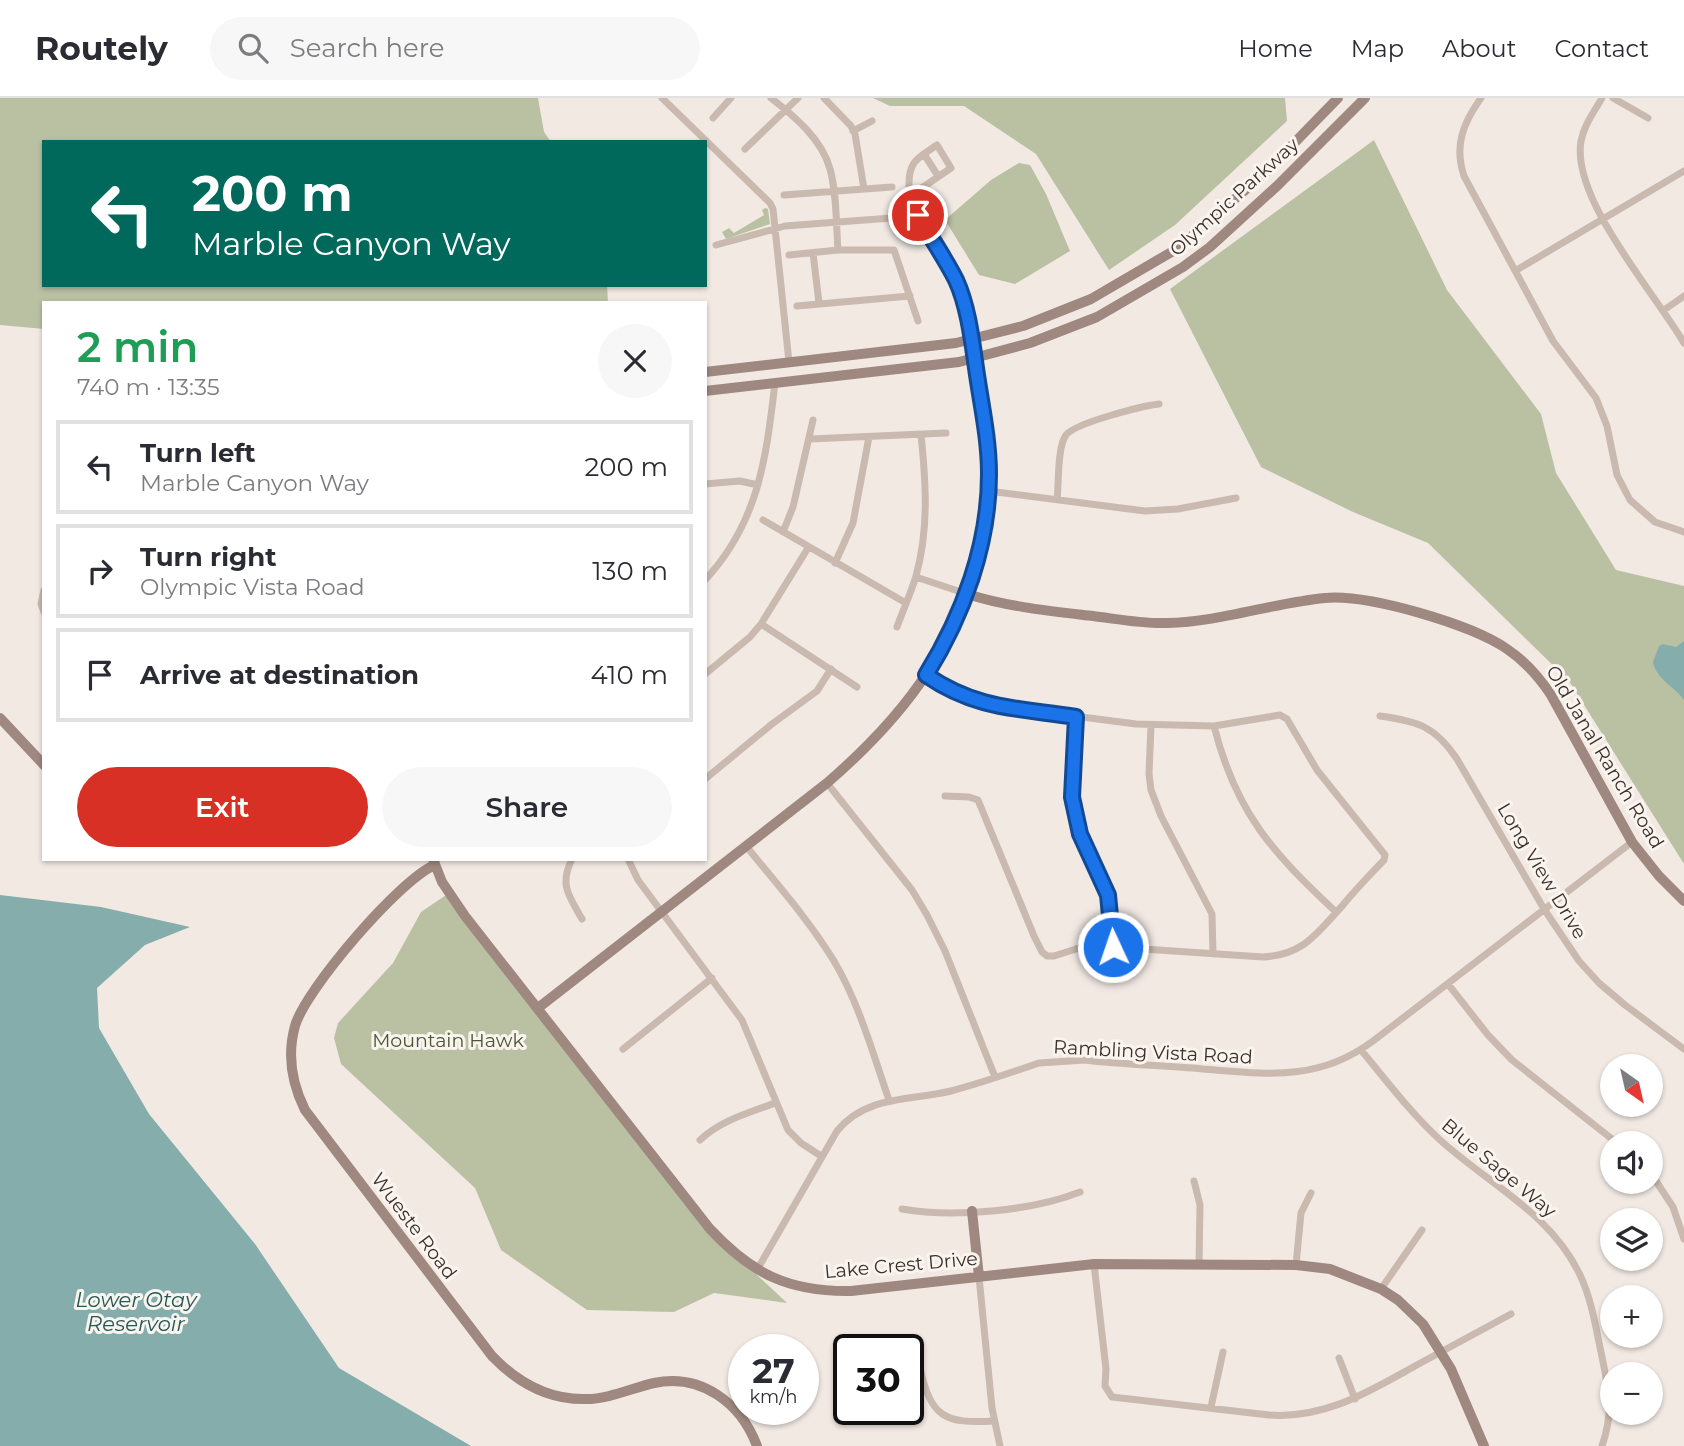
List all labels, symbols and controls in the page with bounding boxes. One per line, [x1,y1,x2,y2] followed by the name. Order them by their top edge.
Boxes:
[210,17,700,80] search box
[35,28,168,68] text: Routely
[234,29,272,67] icon: search
[290,32,445,64] text: Search here
[1238,34,1313,63] text: Home
[1351,34,1404,63] text: Map
[1442,34,1516,63] text: About
[1554,34,1649,63] text: Contact
[1165,133,1304,261] street label: Olympic Parkway
[192,164,353,223] text: 200 m
[77,168,168,259] icon: left
[888,185,948,245] pin
[899,196,937,234] icon: arrive
[192,224,511,263] text: Marble Canyon Way
[77,321,198,373] text: 2 min
[598,324,672,398] button: close
[77,373,220,401] text: 740 m · 13:35
[140,437,256,469] text: Turn left
[81,448,119,486] icon: left
[584,451,668,483] text: 200 m
[140,469,369,497] text: Marble Canyon Way
[140,541,276,573] text: Turn right
[81,552,119,590] icon: right
[592,555,668,587] text: 130 m
[140,573,365,601] text: Olympic Vista Road
[81,656,119,694] icon: arrive
[140,659,419,691] text: Arrive at destination
[590,659,668,691] text: 410 m
[1541,661,1669,853] street label: Old Janal Ranch Road
[77,767,368,847] button: Exit
[382,767,672,847] button: Share
[1492,799,1592,943] street label: Long View Drive
[1076,910,1150,984] position arrow
[372,1029,524,1052] park label: Mountain Hawk
[1053,1035,1253,1069] street label: Rambling Vista Road
[1600,1054,1662,1116] north arrow
[1600,1054,1663,1425] map controls
[1437,1113,1561,1223] street label: Blue Sage Way
[1600,1131,1663,1194] button: sound
[366,1168,462,1284] street label: Wueste Road
[1600,1208,1663,1271] button: layers
[823,1247,979,1283] street label: Lake Crest Drive
[1600,1285,1663,1348] button: +
[75,1287,198,1336] water label: Lower Otay Reservoir
[833,1334,924,1425] speed limit sign: 30
[752,1349,795,1392] text: 27
[1600,1362,1663,1425] button: −
[749,1386,798,1408] text: km/h

